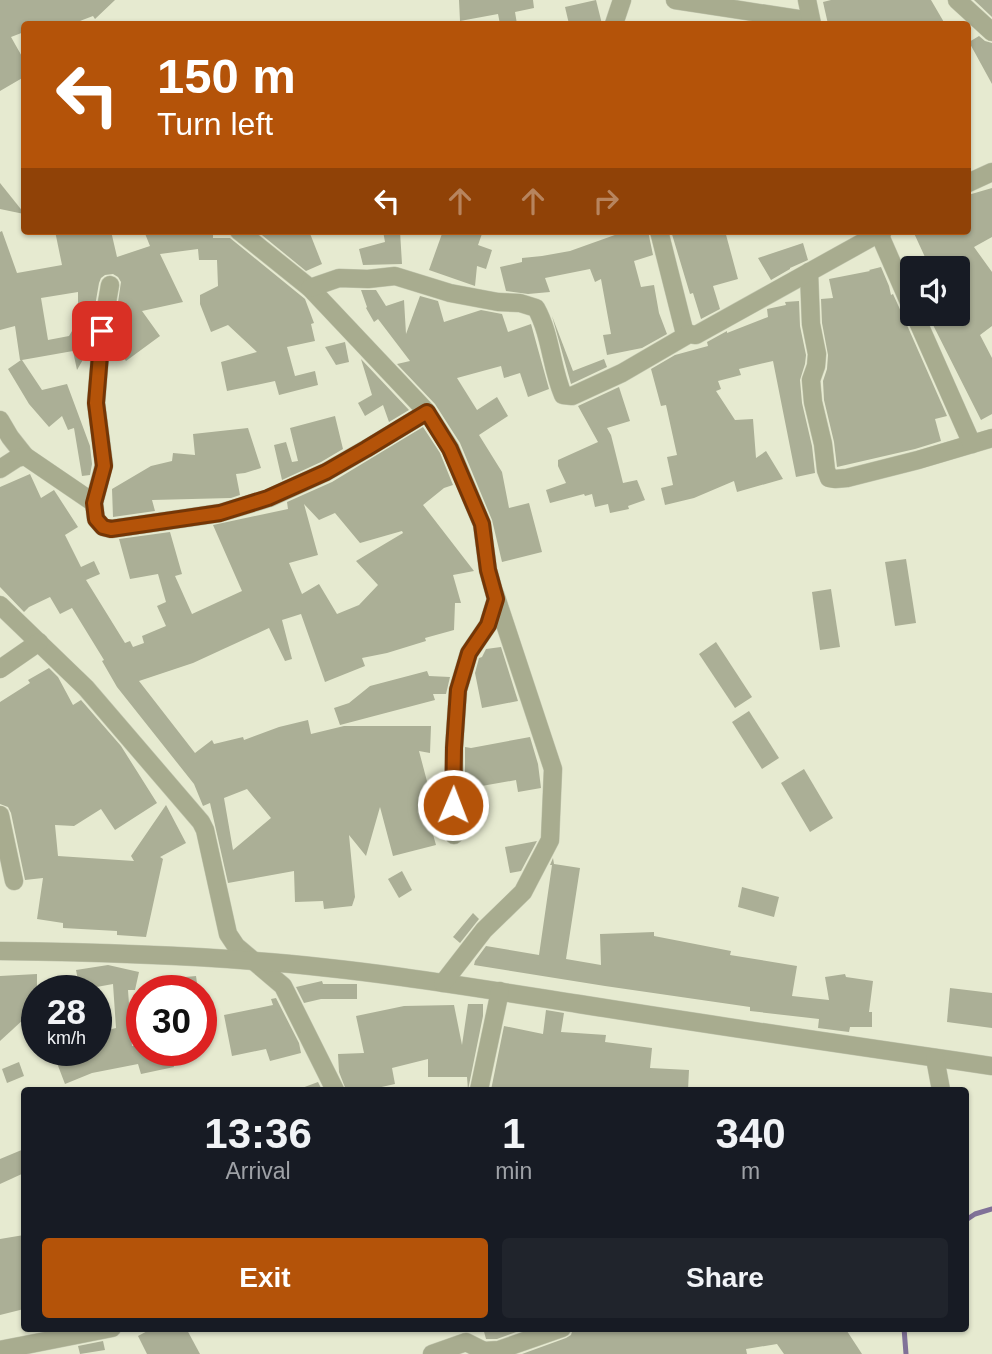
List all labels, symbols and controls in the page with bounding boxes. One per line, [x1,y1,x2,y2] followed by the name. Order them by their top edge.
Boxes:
[42,49,133,140] icon: left
[157,49,296,103] text: 150 m
[157,106,273,142] text: Turn left
[368,182,406,220] icon: left
[441,182,479,220] icon: ahead
[514,182,552,220] icon: ahead
[587,182,625,220] icon: right
[900,256,970,326] map controls
[900,256,970,326] button: sound
[72,301,132,361] pin
[83,312,121,350] icon: arrive
[416,768,490,842] position arrow
[126,975,217,1066] speed limit sign: 30
[47,992,86,1031] text: 28
[47,1028,86,1048] text: km/h
[204,1110,312,1157] text: 13:36
[502,1110,525,1157] text: 1
[716,1110,786,1157] text: 340
[225,1158,291,1184] text: Arrival
[495,1158,532,1184] text: min
[741,1158,760,1184] text: m
[42,1238,488,1318] button: Exit
[502,1238,948,1318] button: Share

